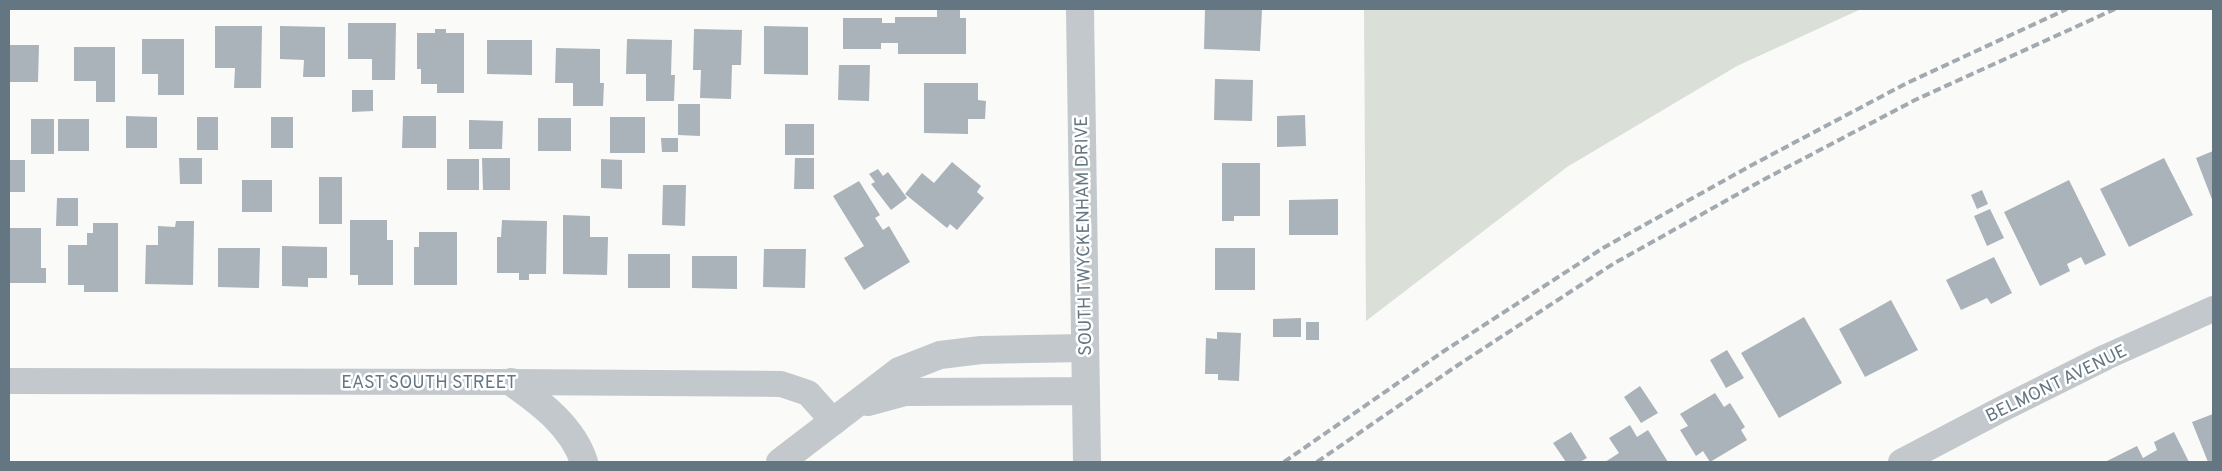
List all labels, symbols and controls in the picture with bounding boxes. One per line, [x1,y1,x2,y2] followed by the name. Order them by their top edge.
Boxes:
[1071,116,1098,356] street label: SOUTH TWYCKENHAM DRIVE
[1982,340,2131,429] street label: BELMONT AVENUE
[341,372,517,395] street label: EAST SOUTH STREET

